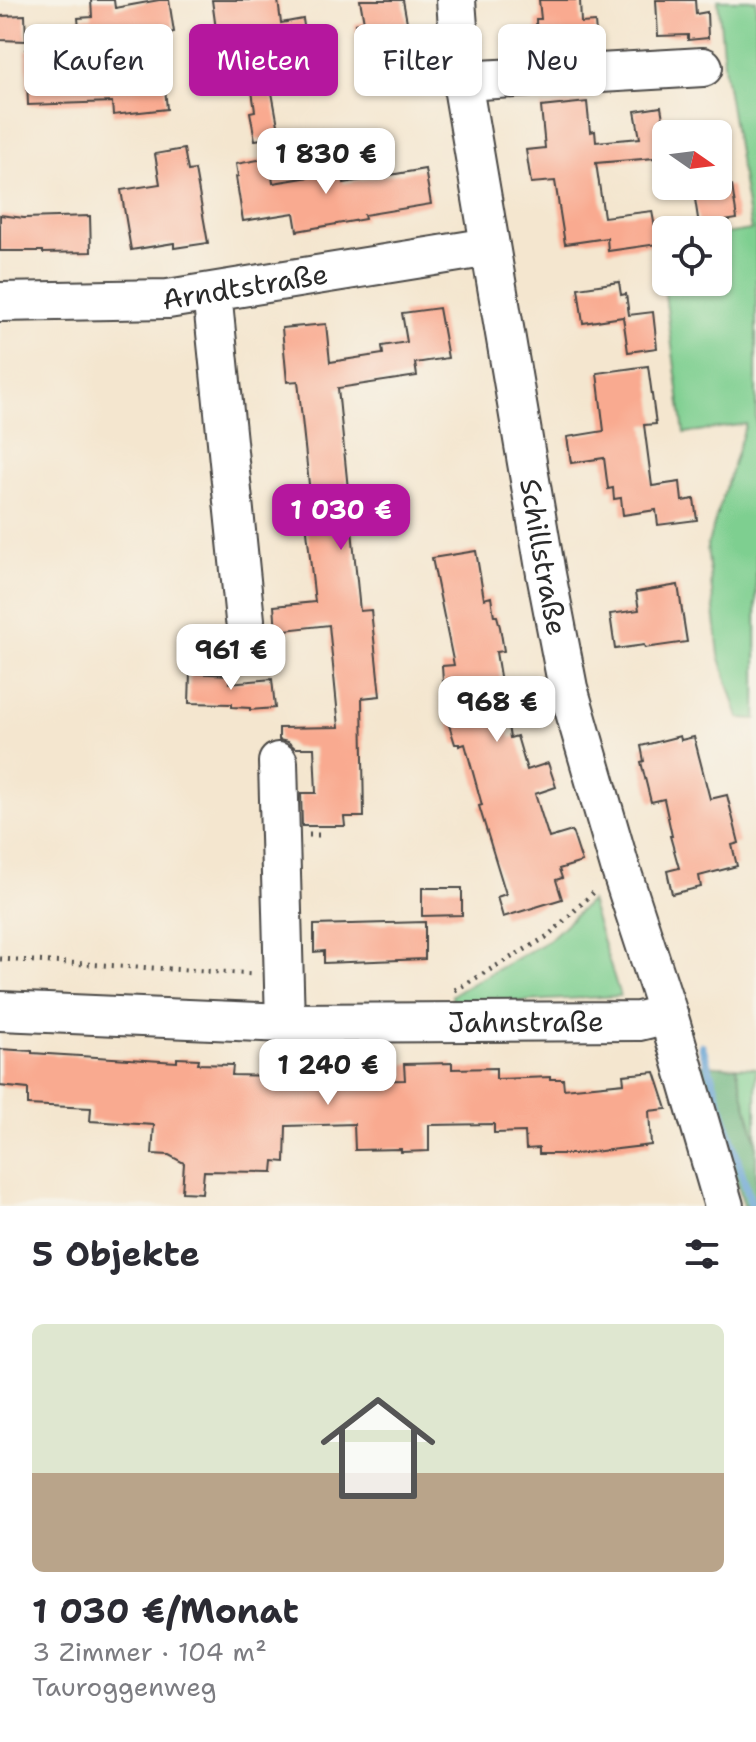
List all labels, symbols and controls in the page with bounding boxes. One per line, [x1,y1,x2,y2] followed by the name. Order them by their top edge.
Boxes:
[24,24,173,96] chip: Kaufen
[189,24,338,96] chip: Mieten
[354,24,482,96] chip: Filter
[498,24,606,96] chip: Neu
[652,120,732,200] north arrow
[652,120,732,296] map controls
[252,128,400,196] pin: 1 830 €
[275,136,377,171] text: 1 830 €
[652,216,732,296] button: locate
[159,254,331,319] street label: Arndtstraße
[511,476,576,638] street label: Schillstraße
[267,484,415,552] pin: 1 030 €
[290,492,392,527] text: 1 030 €
[175,624,287,692] pin: 961 €
[194,632,268,667] text: 961 €
[441,676,553,744] pin: 968 €
[456,684,538,719] text: 968 €
[447,1002,604,1041] street label: Jahnstraße
[254,1039,402,1107] pin: 1 240 €
[277,1047,379,1082] text: 1 240 €
[32,1231,200,1277] text: 5 Objekte
[680,1232,724,1276] icon: filters
[306,1376,450,1520] icon: home
[32,1588,299,1634] text: 1 030 €/Monat
[32,1634,267,1669] text: 3 Zimmer · 104 m²
[32,1669,217,1704] text: Tauroggenweg

